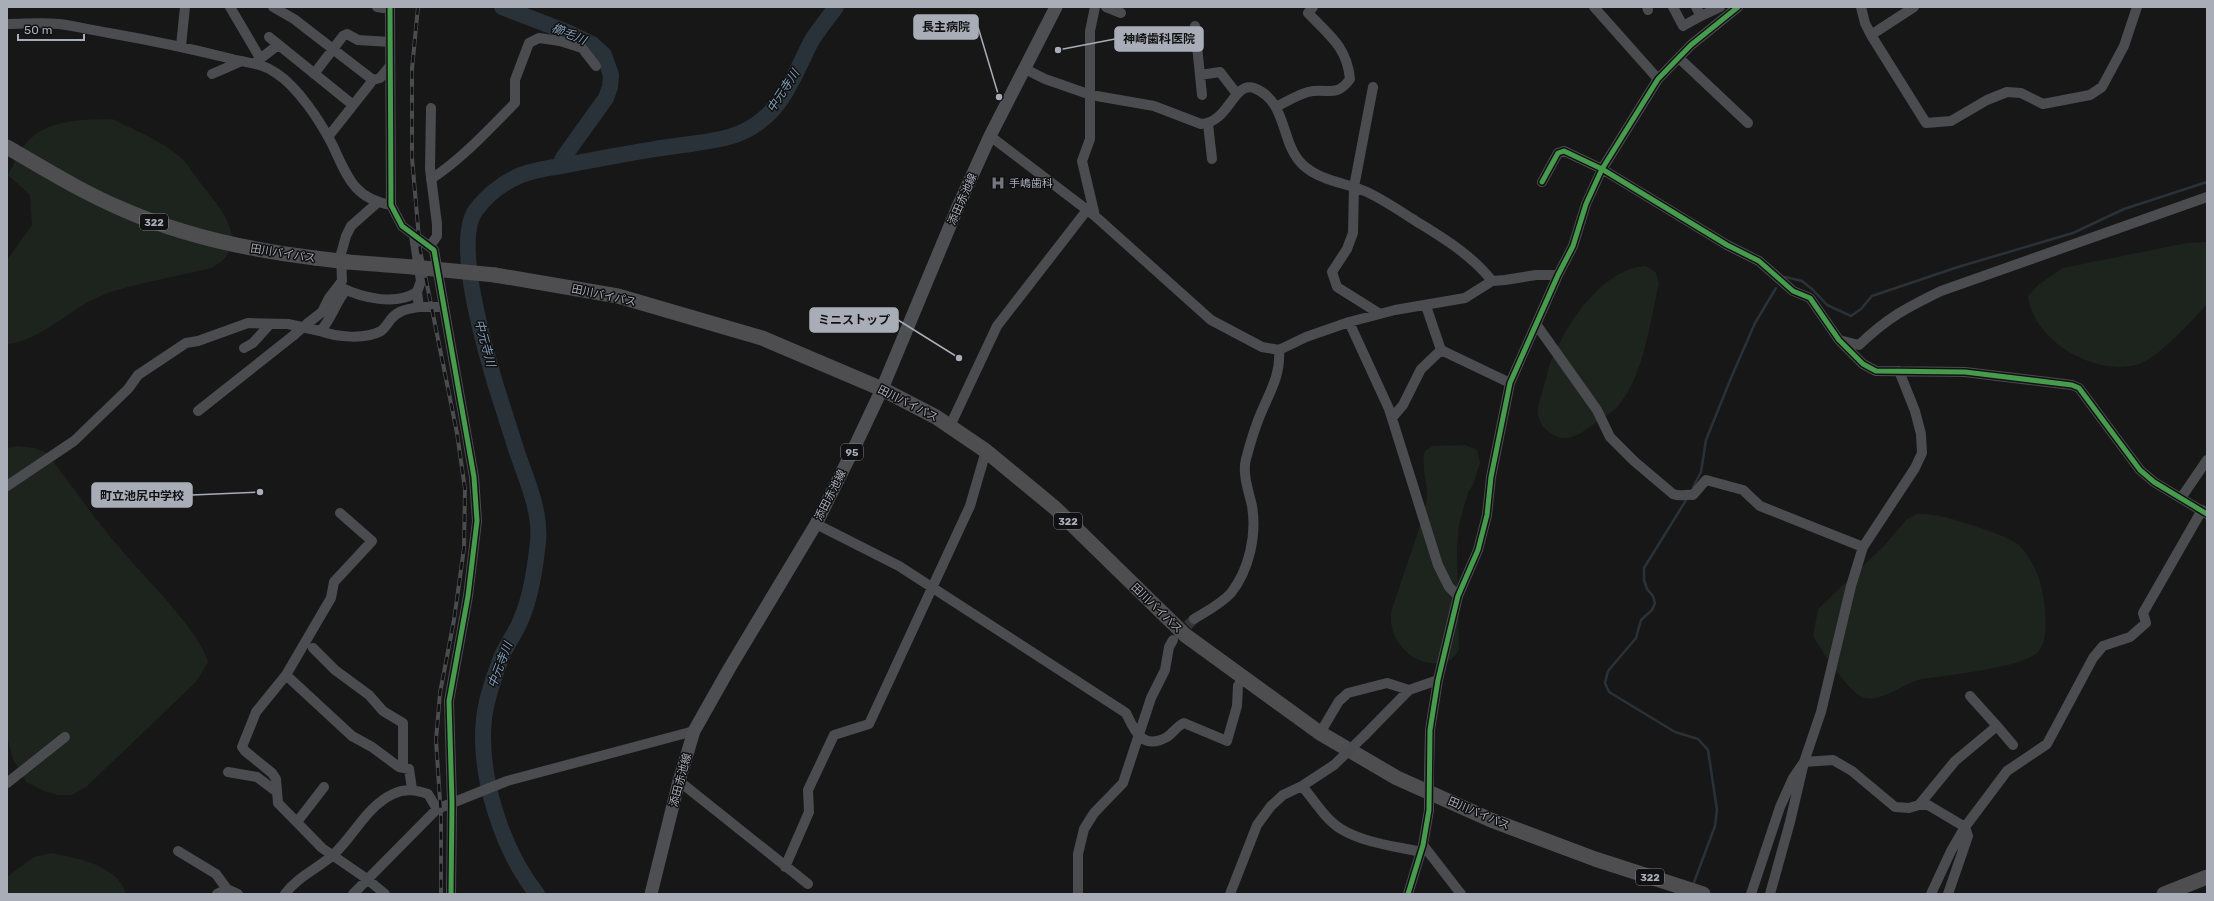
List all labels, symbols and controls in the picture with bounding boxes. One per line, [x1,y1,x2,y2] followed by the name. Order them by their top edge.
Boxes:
[914,15,978,39] callout: 長主病院
[18,16,84,42] scale bar
[922,20,970,34] text: 長主病院
[550,21,590,48] water label: 櫛毛川
[24,23,52,37] text: 50 m
[1115,27,1203,51] callout: 神崎歯科医院
[1123,32,1195,46] text: 神崎歯科医院
[764,65,803,115] water label: 中元寺川
[945,171,980,227] street label: 添田赤池線
[990,175,1006,191] hospital icon: 手嶋歯科
[1009,177,1053,190] place label: 手嶋歯科
[140,214,168,230] road number: 322
[249,242,316,265] street label: 田川バイパス
[570,282,637,309] street label: 田川バイパス
[810,308,898,332] callout: ミニストップ
[818,313,890,327] text: ミニストップ
[472,318,498,370] water label: 中元寺川
[876,383,940,424] street label: 田川バイパス
[841,444,863,460] road number: 95
[812,468,849,523] street label: 添田赤池線
[92,483,192,507] callout: 町立池尻中学校
[100,489,184,503] text: 町立池尻中学校
[1054,513,1082,529] road number: 322
[1128,581,1185,636] street label: 田川バイパス
[485,638,516,690] water label: 中元寺川
[667,752,694,808] street label: 添田赤池線
[1446,795,1512,832] street label: 田川バイパス
[1636,869,1664,885] road number: 322

